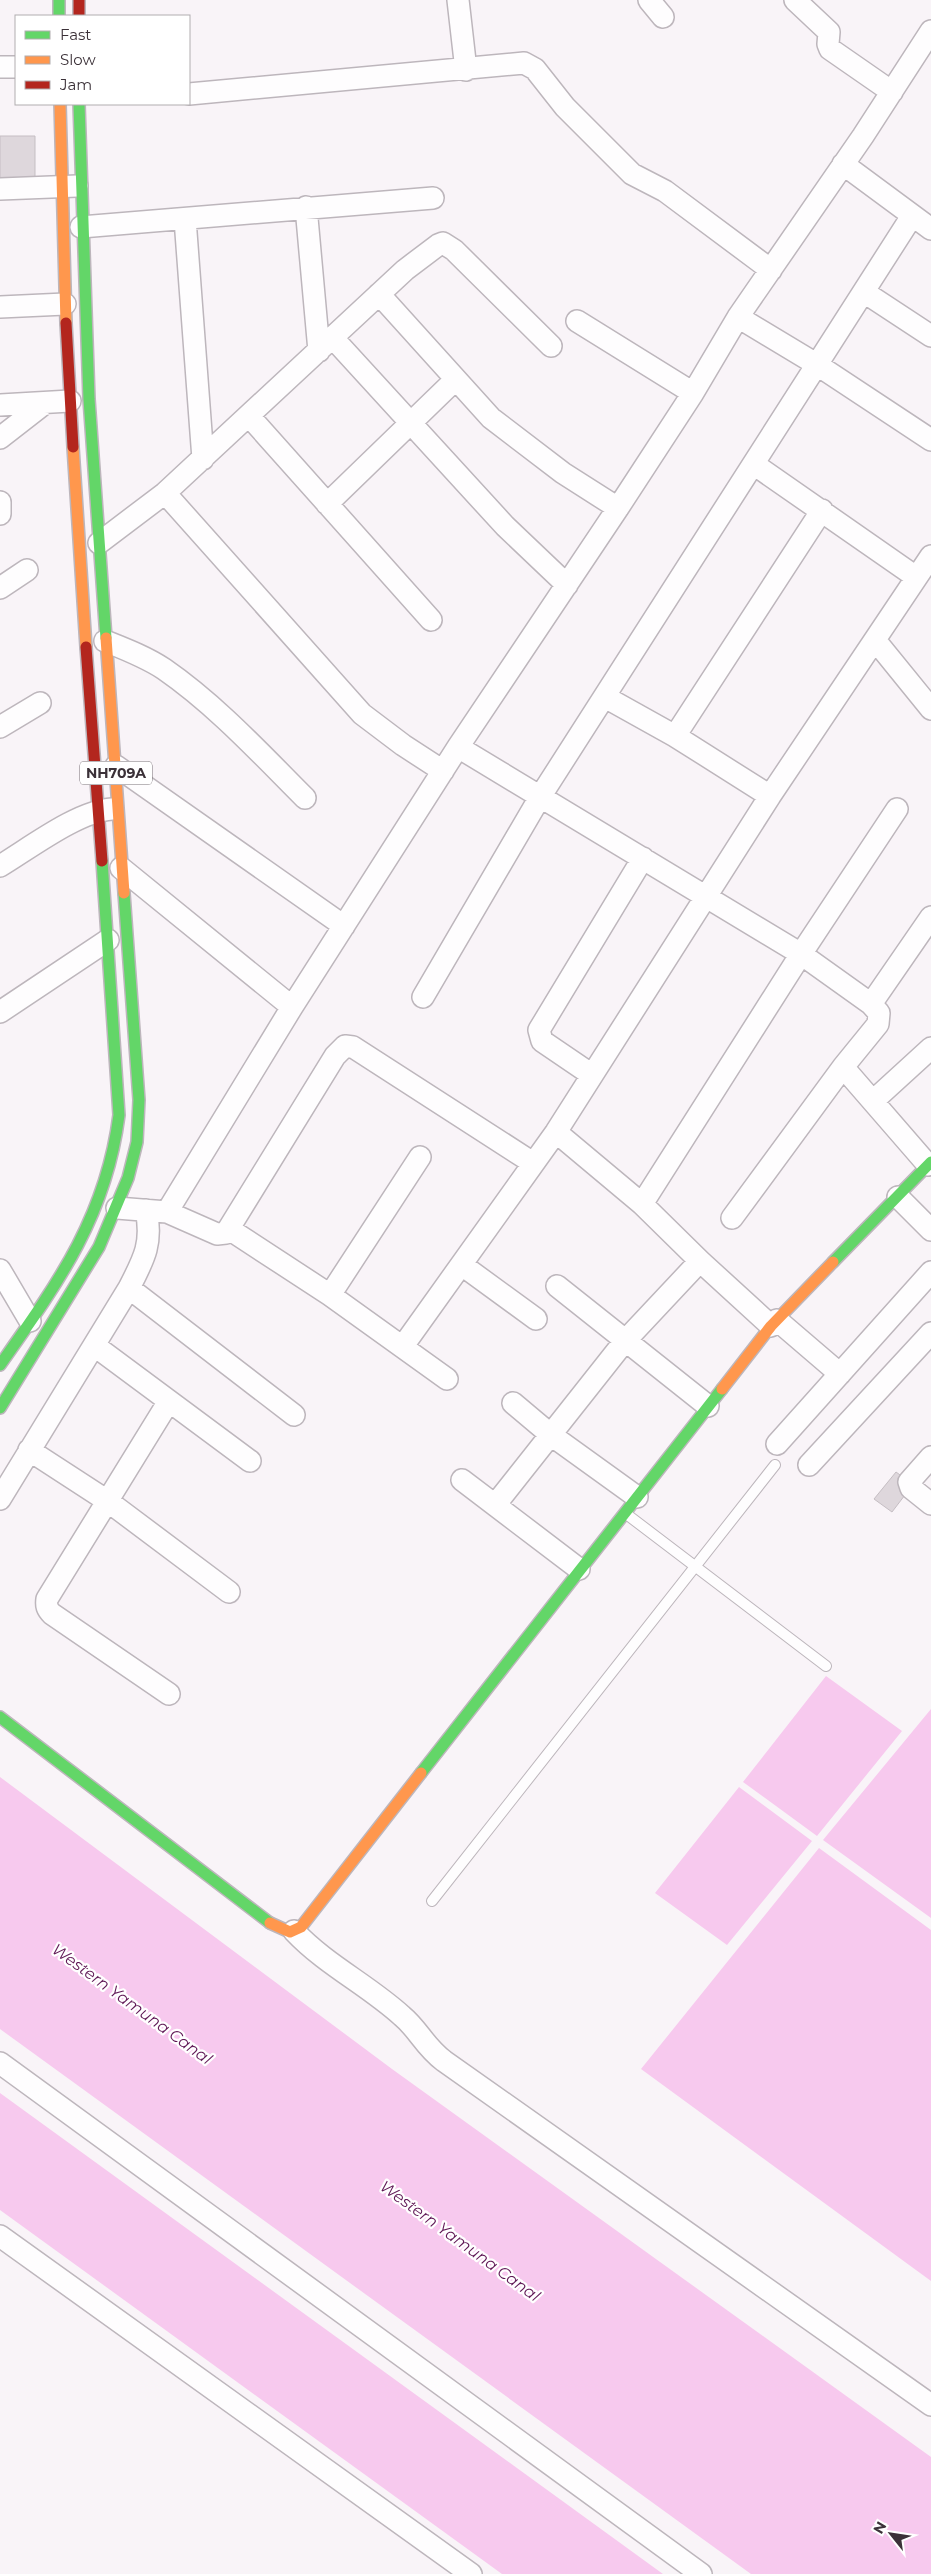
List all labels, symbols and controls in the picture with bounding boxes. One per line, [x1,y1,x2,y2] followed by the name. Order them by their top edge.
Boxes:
[15,15,190,105] legend
[60,25,91,44] text: Fast
[60,50,96,69] text: Slow
[59,75,92,94] text: Jam
[80,761,152,784] road number: NH709A
[48,1940,216,2069] water label: Western Yamuna Canal
[376,2177,544,2306] water label: Western Yamuna Canal
[866,2509,916,2559] north arrow
[869,2518,890,2537] text: N

